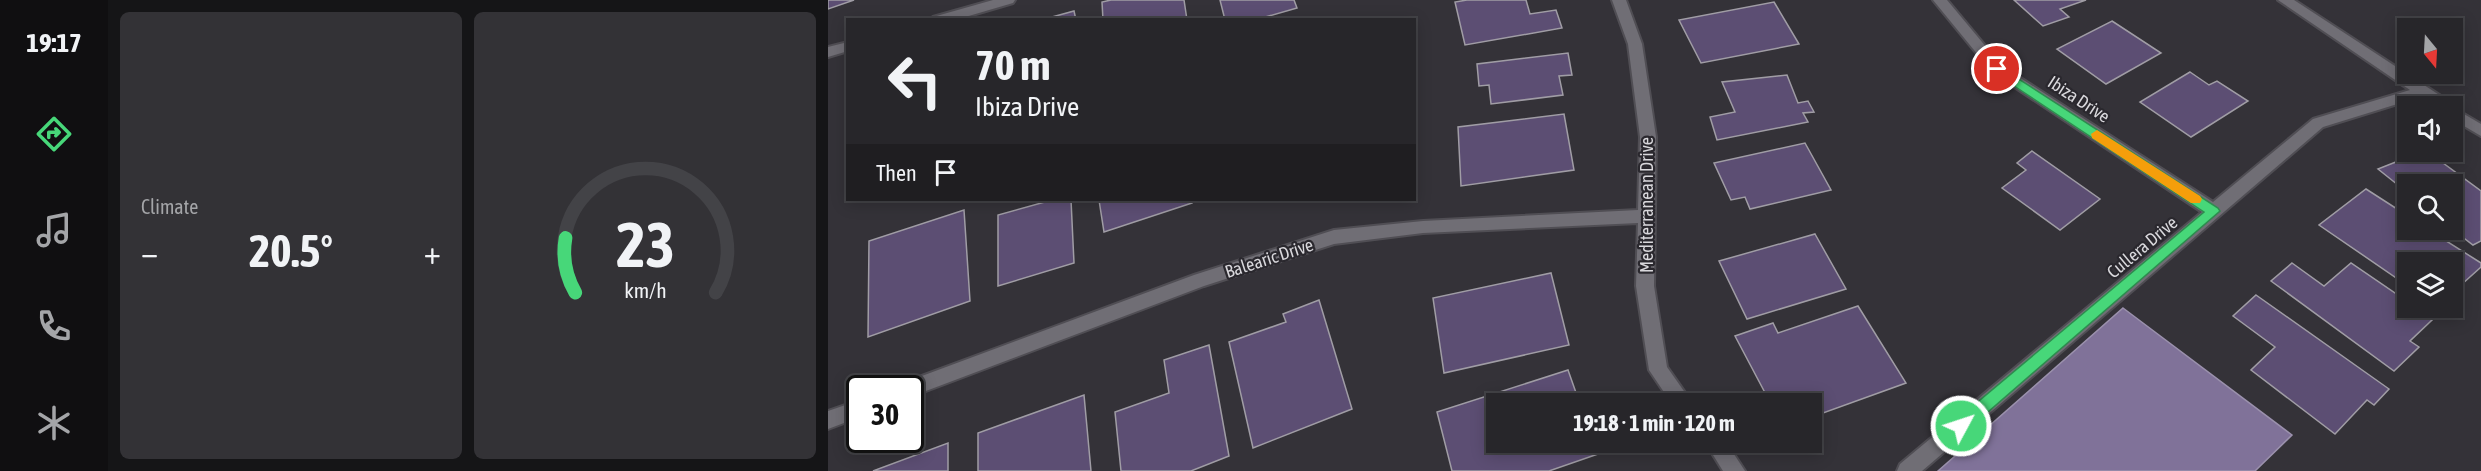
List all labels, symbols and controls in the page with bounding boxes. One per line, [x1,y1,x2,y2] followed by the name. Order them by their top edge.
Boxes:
[2397,18,2463,84] north arrow
[2397,18,2463,318] map controls
[26,27,82,58] text: 19:17
[975,41,1050,89] text: 70 m
[876,42,954,120] icon: left
[1971,43,2022,94] pin
[1980,52,2013,85] icon: arrive
[2044,71,2114,127] street label: Ibiza Drive
[975,91,1079,122] text: Ibiza Drive
[2397,96,2463,162] button: sound
[33,113,75,155] icon: directions
[1636,137,1657,273] street label: Mediterranean Drive
[929,156,962,189] icon: arrive
[876,160,917,186] text: Then
[2397,174,2463,240] button: search
[141,195,198,218] text: Climate
[33,209,75,251] icon: music
[616,209,674,280] text: 23
[2103,212,2181,282] street label: Cullera Drive
[249,225,333,277] text: 20.5°
[141,233,158,271] text: −
[424,233,441,271] text: +
[1222,234,1316,282] street label: Balearic Drive
[2397,252,2463,318] button: layers
[624,278,666,303] text: km/h
[33,305,75,347] icon: phone
[846,375,924,453] speed limit sign: 30
[1929,394,1993,458] position arrow
[33,402,75,444] icon: climate
[1573,410,1735,436] text: 19:18 · 1 min · 120 m

